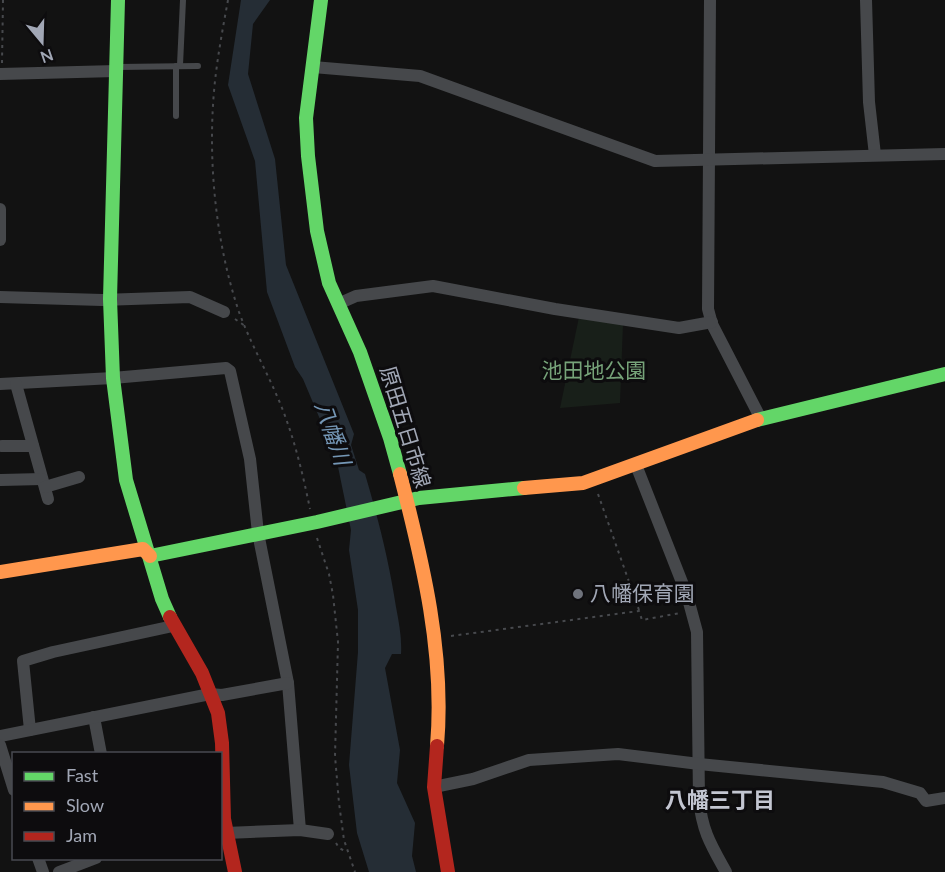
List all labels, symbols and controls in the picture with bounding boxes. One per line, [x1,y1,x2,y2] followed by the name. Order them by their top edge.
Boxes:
[12,12,72,72] north arrow
[38,46,56,68] text: N
[542,357,647,382] park label: 池田地公園
[376,363,437,490] street label: 原田五日市線
[310,397,358,470] water label: 八幡川
[590,580,695,605] place label: 八幡保育園
[571,587,585,601] marker: 八幡保育園
[12,752,222,860] legend
[66,764,99,786] text: Fast
[665,786,775,813] district label: 八幡三丁目
[66,794,104,816] text: Slow
[66,824,97,846] text: Jam

